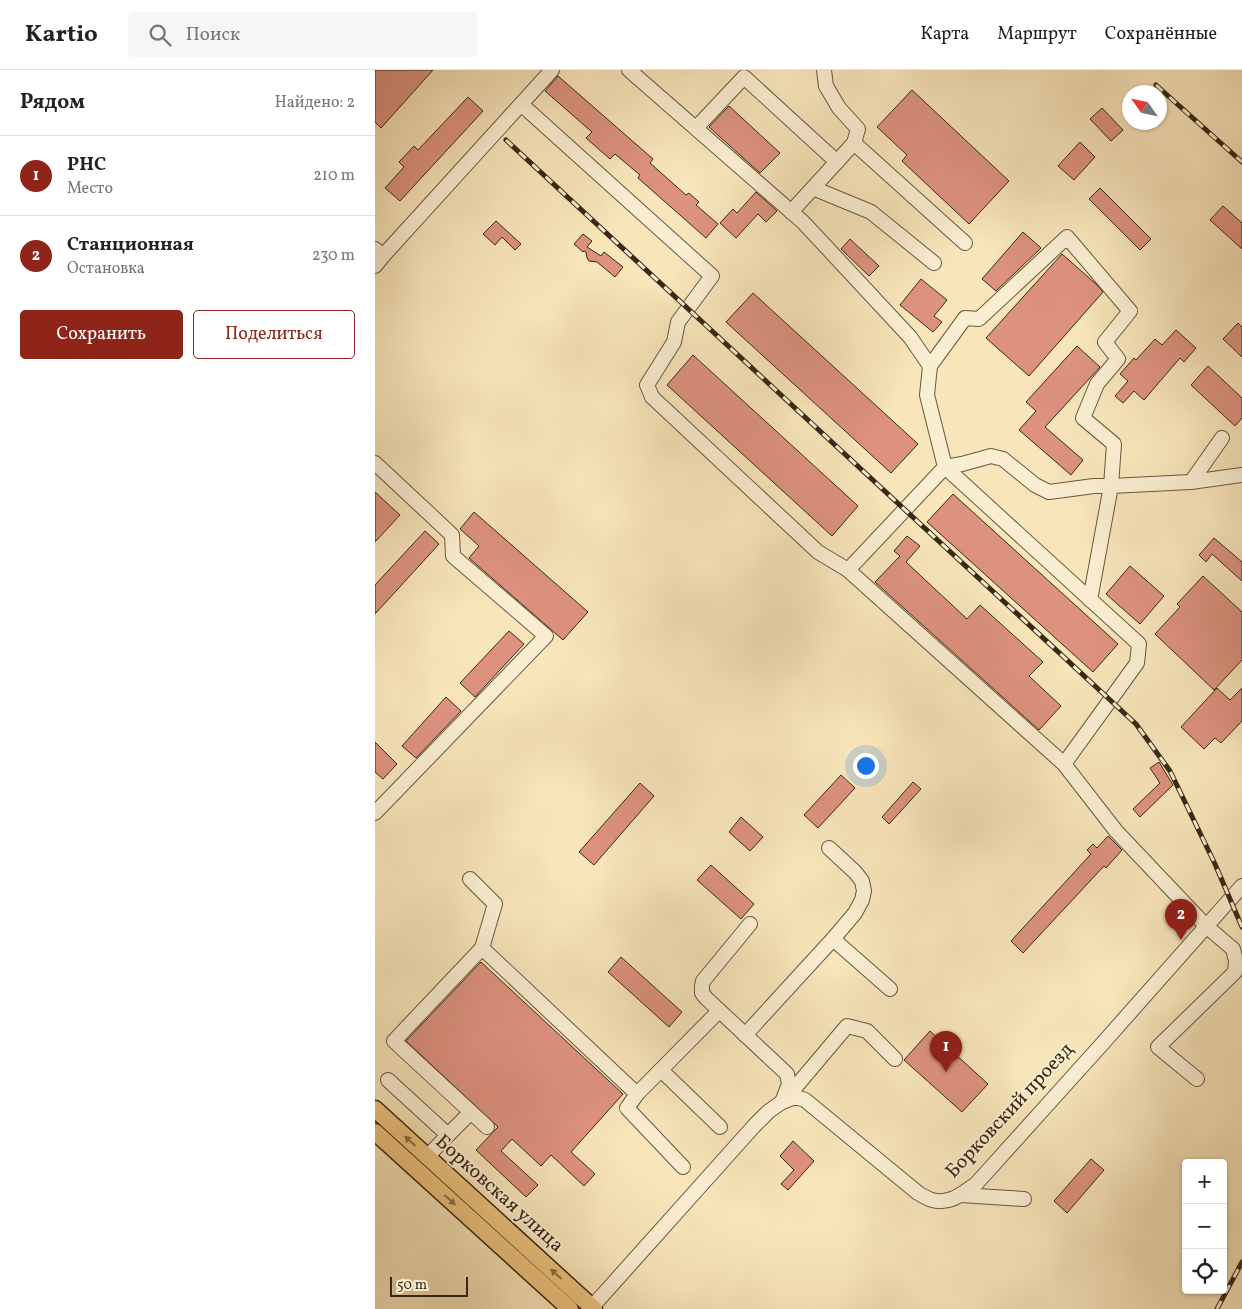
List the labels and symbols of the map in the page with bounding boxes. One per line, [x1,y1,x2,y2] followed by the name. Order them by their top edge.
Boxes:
[1122,85,1167,130] north arrow
[853,753,879,779] your location
[1165,899,1197,940] pin: 2
[930,1031,962,1072] pin: 1
[939,1037,1081,1185] street label: Борковский проезд
[428,1129,570,1260] street label: Борковская улица
[404,1135,416,1147] one-way arrow
[443,1194,455,1206] one-way arrow
[551,1268,563,1280] one-way arrow
[390,1274,467,1297] scale bar

